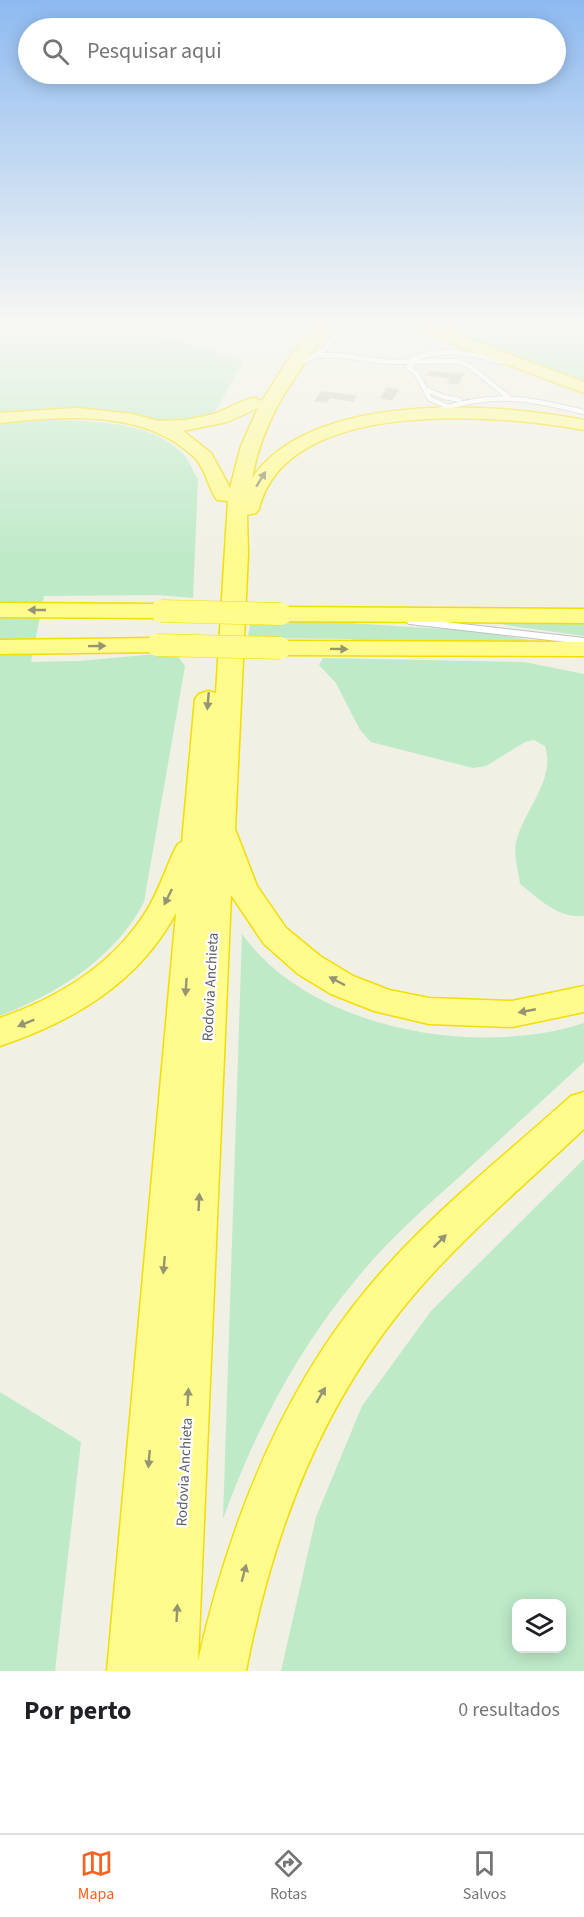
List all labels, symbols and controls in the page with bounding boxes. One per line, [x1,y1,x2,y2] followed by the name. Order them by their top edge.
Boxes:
[18,18,566,84] search box
[39,35,72,68] icon: search
[87,35,222,67] text: Pesquisar aqui
[256,471,267,487] one-way arrow
[27,605,46,615] one-way arrow
[88,641,107,651] one-way arrow
[329,644,348,654] one-way arrow
[204,691,213,710] one-way arrow
[164,889,173,906] one-way arrow
[197,932,224,1042] street label: Rodovia Anchieta
[329,976,346,986] one-way arrow
[181,977,191,996] one-way arrow
[517,1007,536,1016] one-way arrow
[17,1019,35,1028] one-way arrow
[194,1193,203,1212] one-way arrow
[432,1234,447,1248] one-way arrow
[159,1255,169,1274] one-way arrow
[316,1386,326,1403] one-way arrow
[184,1387,193,1406] one-way arrow
[171,1417,198,1527] street label: Rodovia Anchieta
[144,1450,154,1469] one-way arrow
[240,1564,249,1582] one-way arrow
[512,1599,566,1653] map controls
[512,1599,566,1653] button: layers
[172,1603,181,1622] one-way arrow
[24,1692,132,1729] text: Por perto
[458,1696,560,1724] text: 0 resultados
[78,1847,114,1905] tab: Mapa
[270,1847,307,1905] tab: Rotas
[463,1847,506,1905] tab: Salvos

